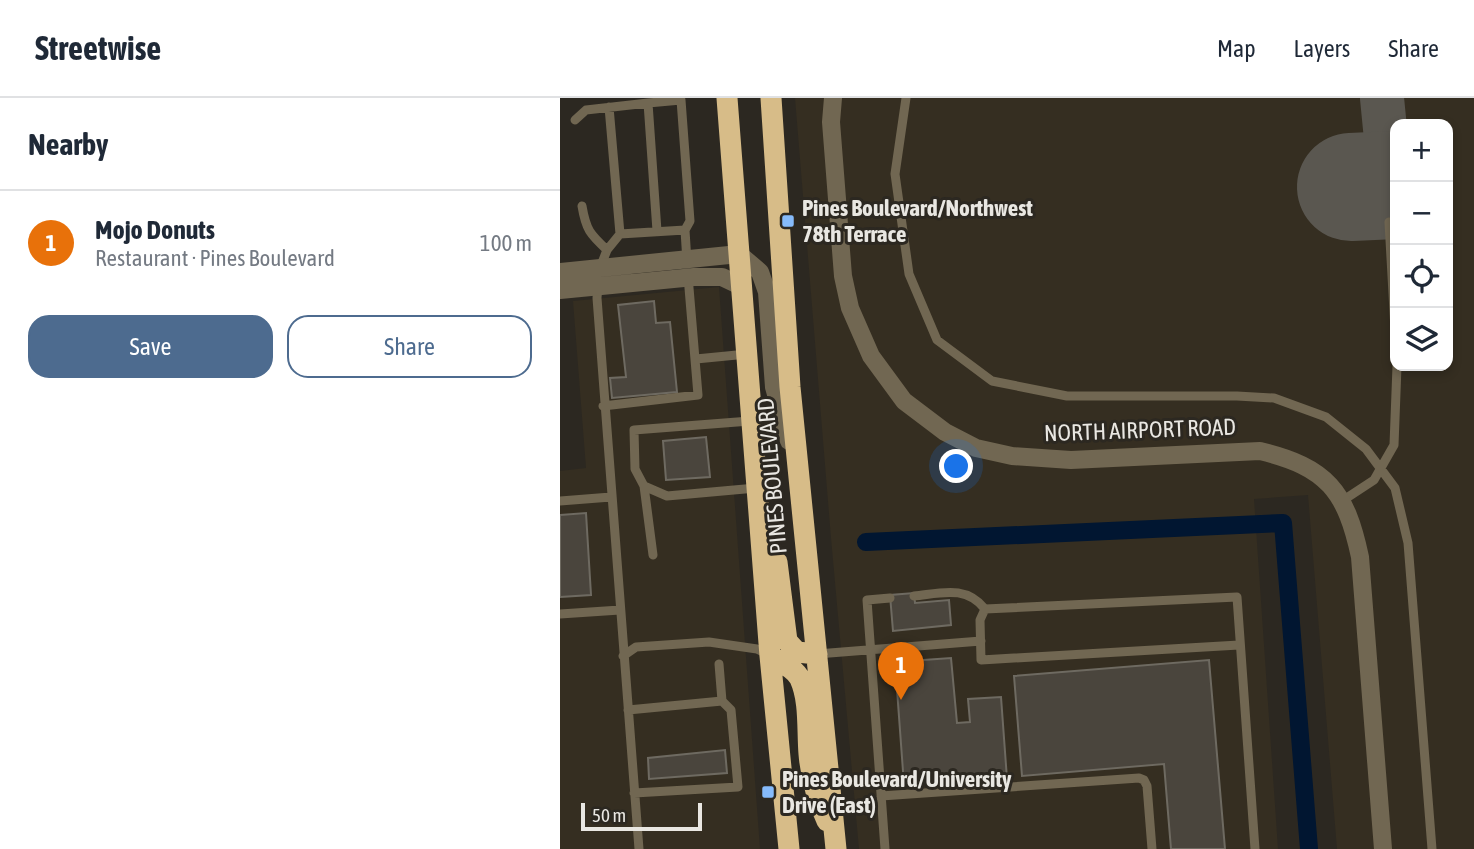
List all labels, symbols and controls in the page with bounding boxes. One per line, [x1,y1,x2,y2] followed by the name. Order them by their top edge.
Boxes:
[35,29,161,67] text: Streetwise
[1217,35,1256,62] text: Map
[1294,35,1350,62] text: Layers
[1388,35,1439,62] text: Share
[1390,119,1453,371] map controls
[1390,119,1453,182] button: +
[28,127,108,161] text: Nearby
[1390,182,1453,245] button: −
[802,195,1033,247] place label: Pines Boulevard/Northwest 78th Terrace
[780,213,796,229] marker: Pines Boulevard/Northwest 78th Terrace
[95,215,215,245] text: Mojo Donuts
[46,230,56,256] text: 1
[480,230,532,256] text: 100 m
[95,245,335,271] text: Restaurant · Pines Boulevard
[1390,245,1453,308] button: locate
[1390,308,1453,371] button: layers
[28,315,273,378] button: Save
[287,315,532,378] button: Share
[752,397,792,555] street label: PINES BOULEVARD
[1044,414,1236,446] street label: NORTH AIRPORT ROAD
[939,449,973,483] your location
[878,642,924,700] pin: 1
[782,766,1012,818] place label: Pines Boulevard/University Drive (East)
[760,784,776,800] marker: Pines Boulevard/University Drive (East)
[581,800,702,832] scale bar
[592,804,626,826] text: 50 m

